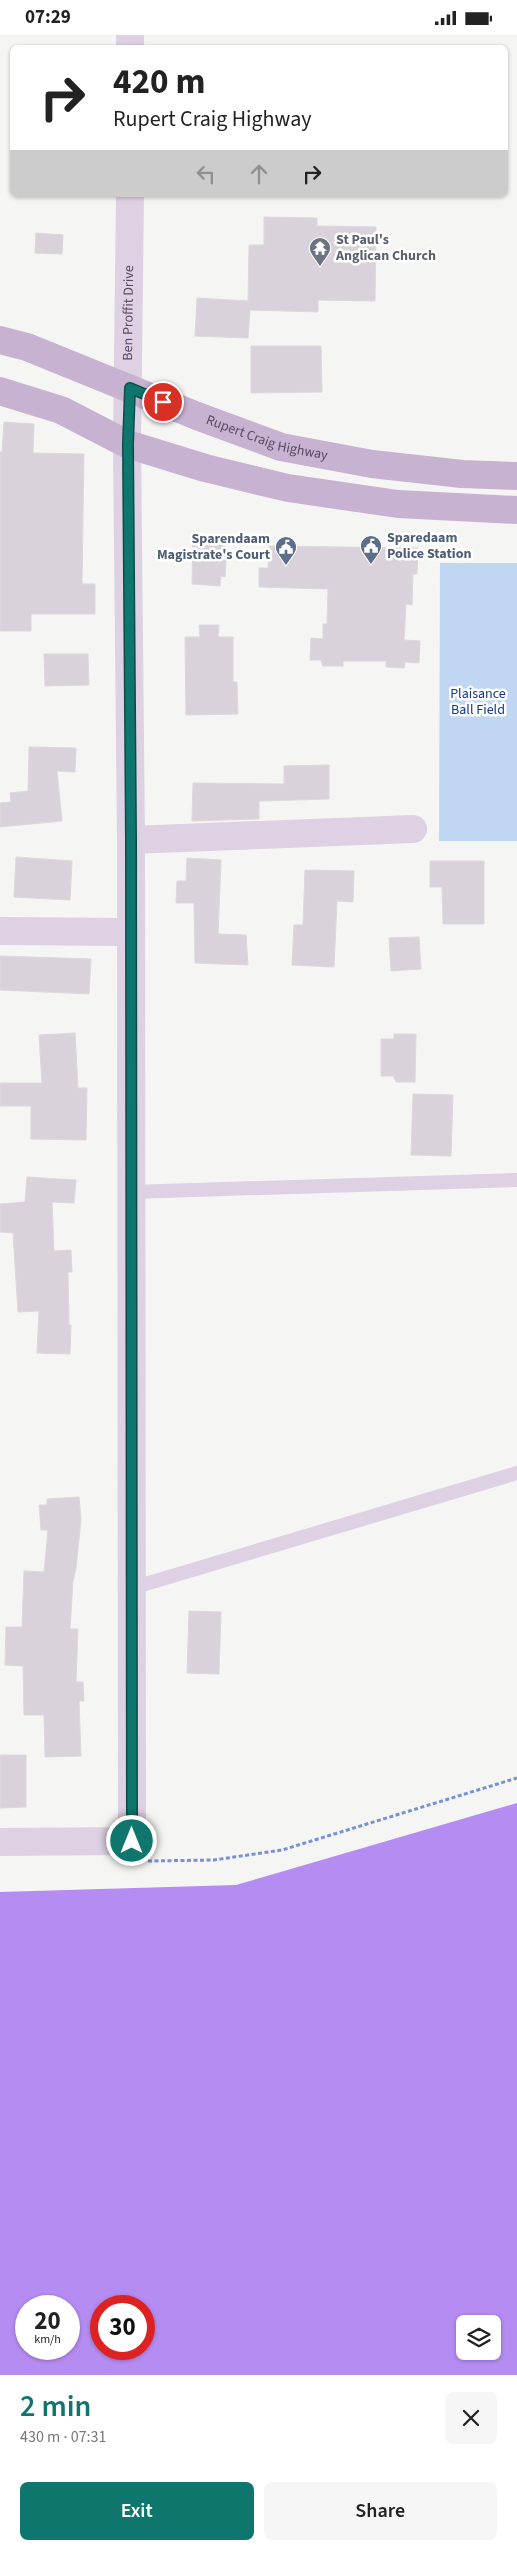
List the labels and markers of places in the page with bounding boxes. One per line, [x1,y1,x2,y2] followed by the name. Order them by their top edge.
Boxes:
[335,230,436,266] place label: St Paul's Anglican Church
[308,236,332,267] temple icon: St Paul's Anglican Church
[142,381,184,423] pin
[387,528,472,564] place label: Sparedaam Police Station
[157,529,271,565] place label: Sparendaam Magistrate's Court
[359,534,383,565] public building icon: Sparedaam Police Station
[274,535,298,566] public building icon: Sparendaam Magistrate's Court

